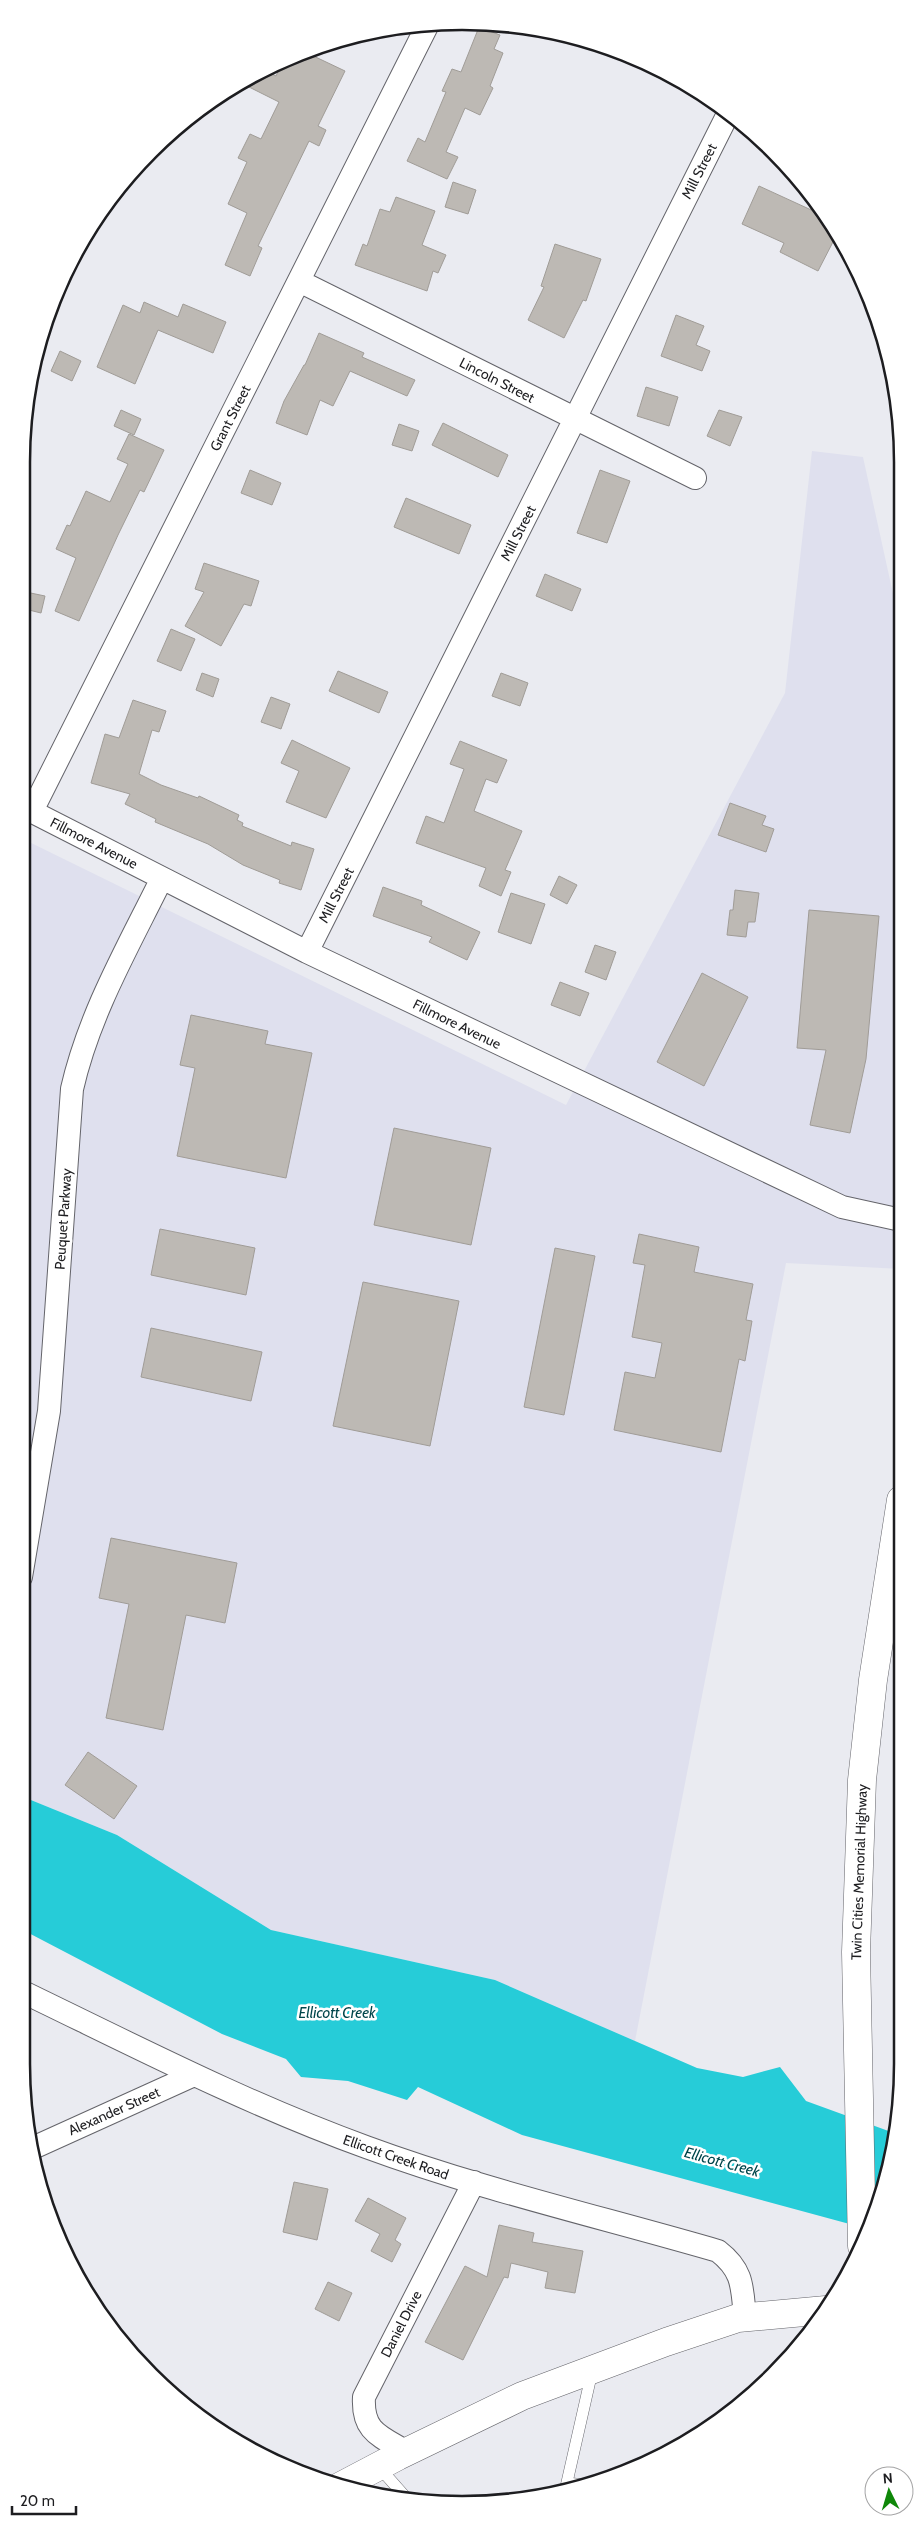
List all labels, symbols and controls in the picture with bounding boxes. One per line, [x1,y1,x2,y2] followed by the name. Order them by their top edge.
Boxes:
[677,140,721,202] street label: Mill Street
[456,353,538,407] street label: Lincoln Street
[206,382,254,454] street label: Grant Street
[496,502,540,564] street label: Mill Street
[47,813,141,873] street label: Fillmore Avenue
[314,864,358,926] street label: Mill Street
[410,995,504,1053] street label: Fillmore Avenue
[50,1168,76,1270] street label: Peuquet Parkway
[847,1784,871,1960] street label: Twin Cities Memorial Highway
[298,2004,376,2022] water label: Ellicott Creek
[65,2083,163,2139] street label: Alexander Street
[341,2130,451,2184] street label: Ellicott Creek Road
[682,2143,762,2181] water label: Ellicott Creek
[376,2288,426,2360] street label: Daniel Drive
[864,2466,914,2516] north arrow
[882,2469,894,2487] text: N
[12,2484,76,2516] scale bar
[20,2492,55,2510] text: 20 m

